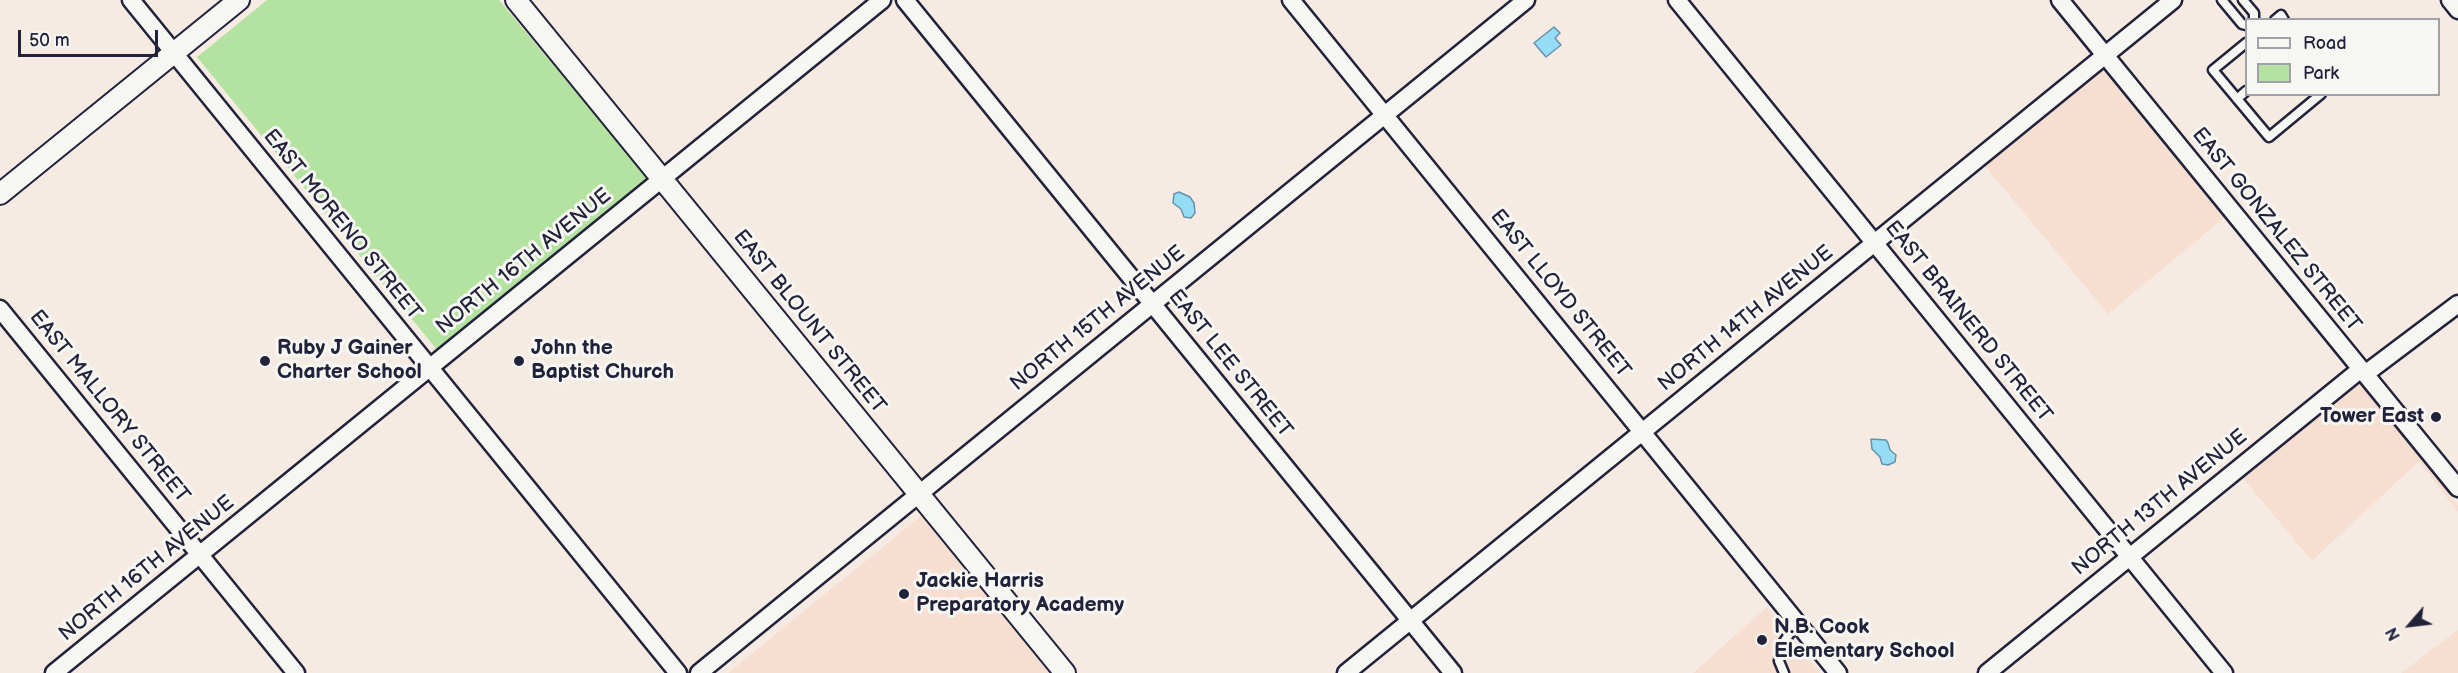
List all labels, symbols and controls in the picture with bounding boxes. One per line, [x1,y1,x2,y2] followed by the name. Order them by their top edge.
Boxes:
[21,18,160,56] scale bar
[2245,18,2440,96] legend
[29,30,70,51] text: 50 m
[2303,33,2347,54] text: Road
[2303,63,2339,84] text: Park
[2186,123,2366,337] street label: EAST GONZALEZ STREET
[257,125,427,325] street label: EAST MORENO STREET
[431,184,617,340] street label: NORTH 16TH AVENUE
[1484,205,1636,383] street label: EAST LLOYD STREET
[1879,216,2057,428] street label: EAST BRAINERD STREET
[727,225,891,419] street label: EAST BLOUNT STREET
[1006,241,1190,397] street label: NORTH 15TH AVENUE
[1653,241,1839,397] street label: NORTH 14TH AVENUE
[1163,285,1297,443] street label: EAST LEE STREET
[23,305,195,509] street label: EAST MALLORY STREET
[277,336,422,386] place label: Ruby J Gainer Charter School
[531,336,674,386] place label: John the Baptist Church
[258,354,272,368] marker: Ruby J Gainer Charter School
[512,354,526,368] marker: John the Baptist Church
[2320,404,2424,430] place label: Tower East
[2429,410,2443,424] marker: Tower East
[2067,425,2253,581] street label: NORTH 13TH AVENUE
[54,491,240,647] street label: NORTH 16TH AVENUE
[916,569,1124,619] place label: Jackie Harris Preparatory Academy
[897,587,911,601] marker: Jackie Harris Preparatory Academy
[2380,595,2440,655] north arrow
[1774,615,1954,665] place label: N.B. Cook Elementary School
[2382,624,2405,643] text: N
[1755,633,1769,647] marker: N.B. Cook Elementary School

